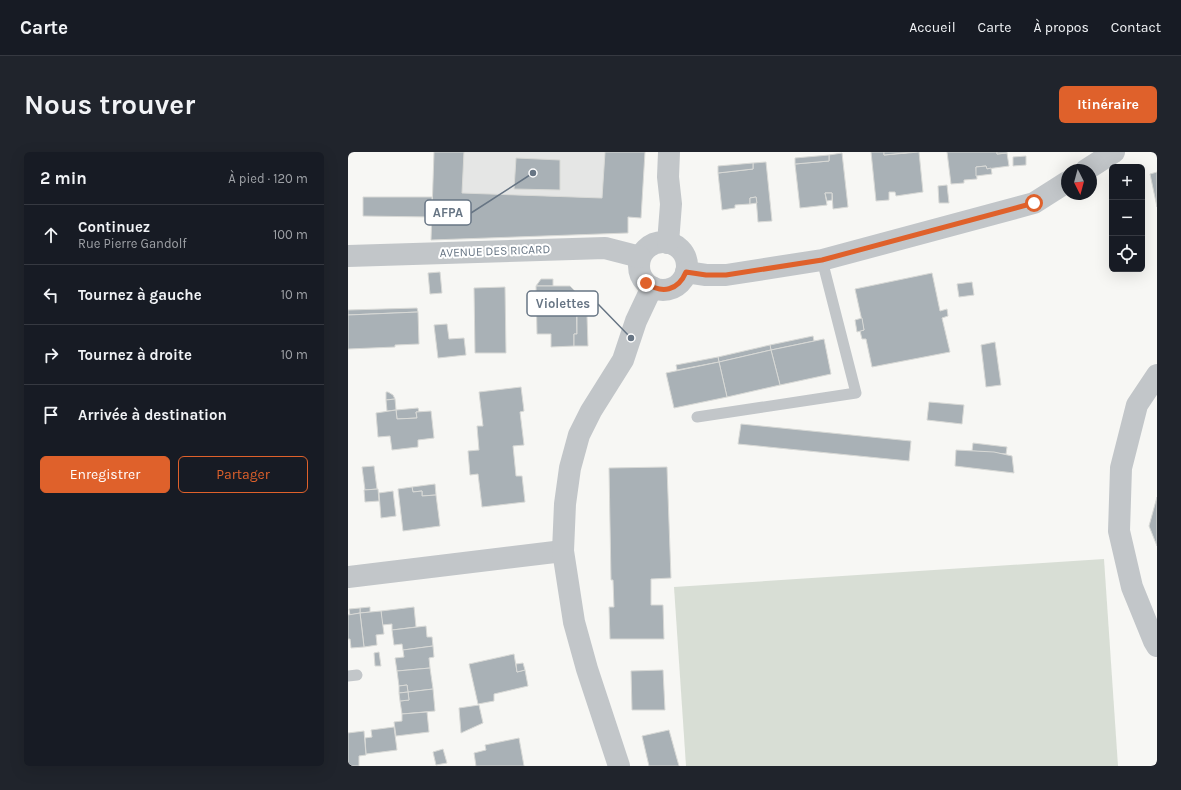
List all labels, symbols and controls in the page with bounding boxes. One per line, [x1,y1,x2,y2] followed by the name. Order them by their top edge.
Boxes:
[20,17,68,39] text: Carte
[909,19,956,36] text: Accueil
[978,19,1011,36] text: Carte
[1033,19,1089,36] text: À propos
[1111,19,1161,36] text: Contact
[1059,86,1157,123] button: Itinéraire
[24,88,195,121] text: Nous trouver
[1061,164,1097,200] north arrow
[1109,164,1145,272] map controls
[1109,164,1145,200] button: +
[40,168,87,188] text: 2 min
[228,171,308,186] text: À pied · 120 m
[1025,194,1043,212] route start
[425,200,471,225] callout: AFPA
[1109,200,1145,236] button: −
[433,205,463,220] text: AFPA
[78,218,150,236] text: Continuez
[40,224,62,246] icon: ahead
[273,227,308,242] text: 100 m
[78,236,187,251] text: Rue Pierre Gandolf
[1109,236,1145,272] button: locate
[439,242,551,260] street label: AVENUE DES RICARD
[637,274,655,292] route end
[40,284,62,306] icon: left
[78,286,202,304] text: Tournez à gauche
[281,287,308,302] text: 10 m
[527,291,598,316] callout: Violettes
[536,296,590,311] text: Violettes
[40,344,62,366] icon: right
[78,346,192,364] text: Tournez à droite
[281,347,308,362] text: 10 m
[40,404,62,426] icon: arrive
[78,406,227,424] text: Arrivée à destination
[40,456,170,493] button: Enregistrer
[178,456,308,493] button: Partager

